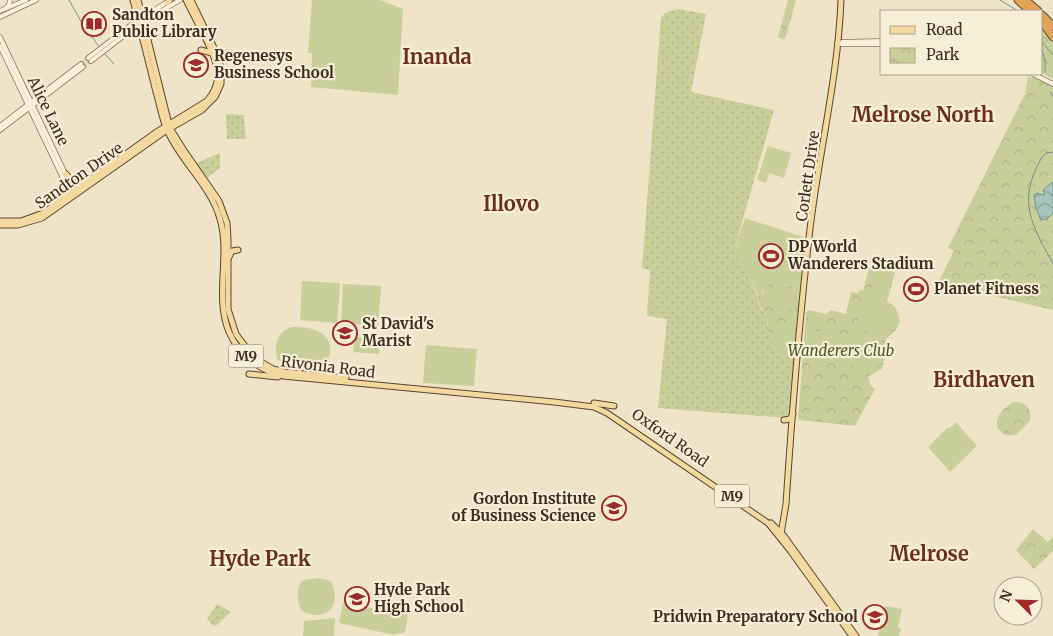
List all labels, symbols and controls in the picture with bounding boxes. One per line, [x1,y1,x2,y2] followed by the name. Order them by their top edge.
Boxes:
[112,5,217,41] place label: Sandton Public Library
[880,10,1043,75] legend
[81,11,107,37] library icon: Sandton Public Library
[926,20,962,39] text: Road
[402,44,472,69] district label: Inanda
[926,45,960,64] text: Park
[214,46,334,82] place label: Regenesys Business School
[183,52,209,78] school or university icon: Regenesys Business School
[23,72,73,149] street label: Alice Lane
[852,102,995,127] district label: Melrose North
[792,129,823,223] street label: Corlett Drive
[31,138,126,213] street label: Sandton Drive
[483,191,539,216] district label: Illovo
[787,237,934,273] place label: DP World Wanderers Stadium
[758,243,784,269] sports icon: DP World Wanderers Stadium
[903,276,929,302] sports icon: Planet Fitness
[934,279,1039,298] place label: Planet Fitness
[362,314,434,350] place label: St David's Marist
[332,320,358,346] school or university icon: St David's Marist
[788,341,894,360] park label: Wanderers Club
[228,344,264,368] road number: M9
[280,351,376,382] street label: Rivonia Road
[933,367,1035,392] district label: Birdhaven
[628,404,712,471] street label: Oxford Road
[714,484,750,508] road number: M9
[452,489,596,525] place label: Gordon Institute of Business Science
[601,495,627,521] school or university icon: Gordon Institute of Business Science
[889,541,969,566] district label: Melrose
[209,546,311,571] district label: Hyde Park
[993,576,1043,626] north arrow
[374,580,464,616] place label: Hyde Park High School
[344,586,370,612] school or university icon: Hyde Park High School
[996,587,1016,605] text: N
[862,604,888,630] school or university icon: Pridwin Preparatory School
[653,607,858,626] place label: Pridwin Preparatory School

